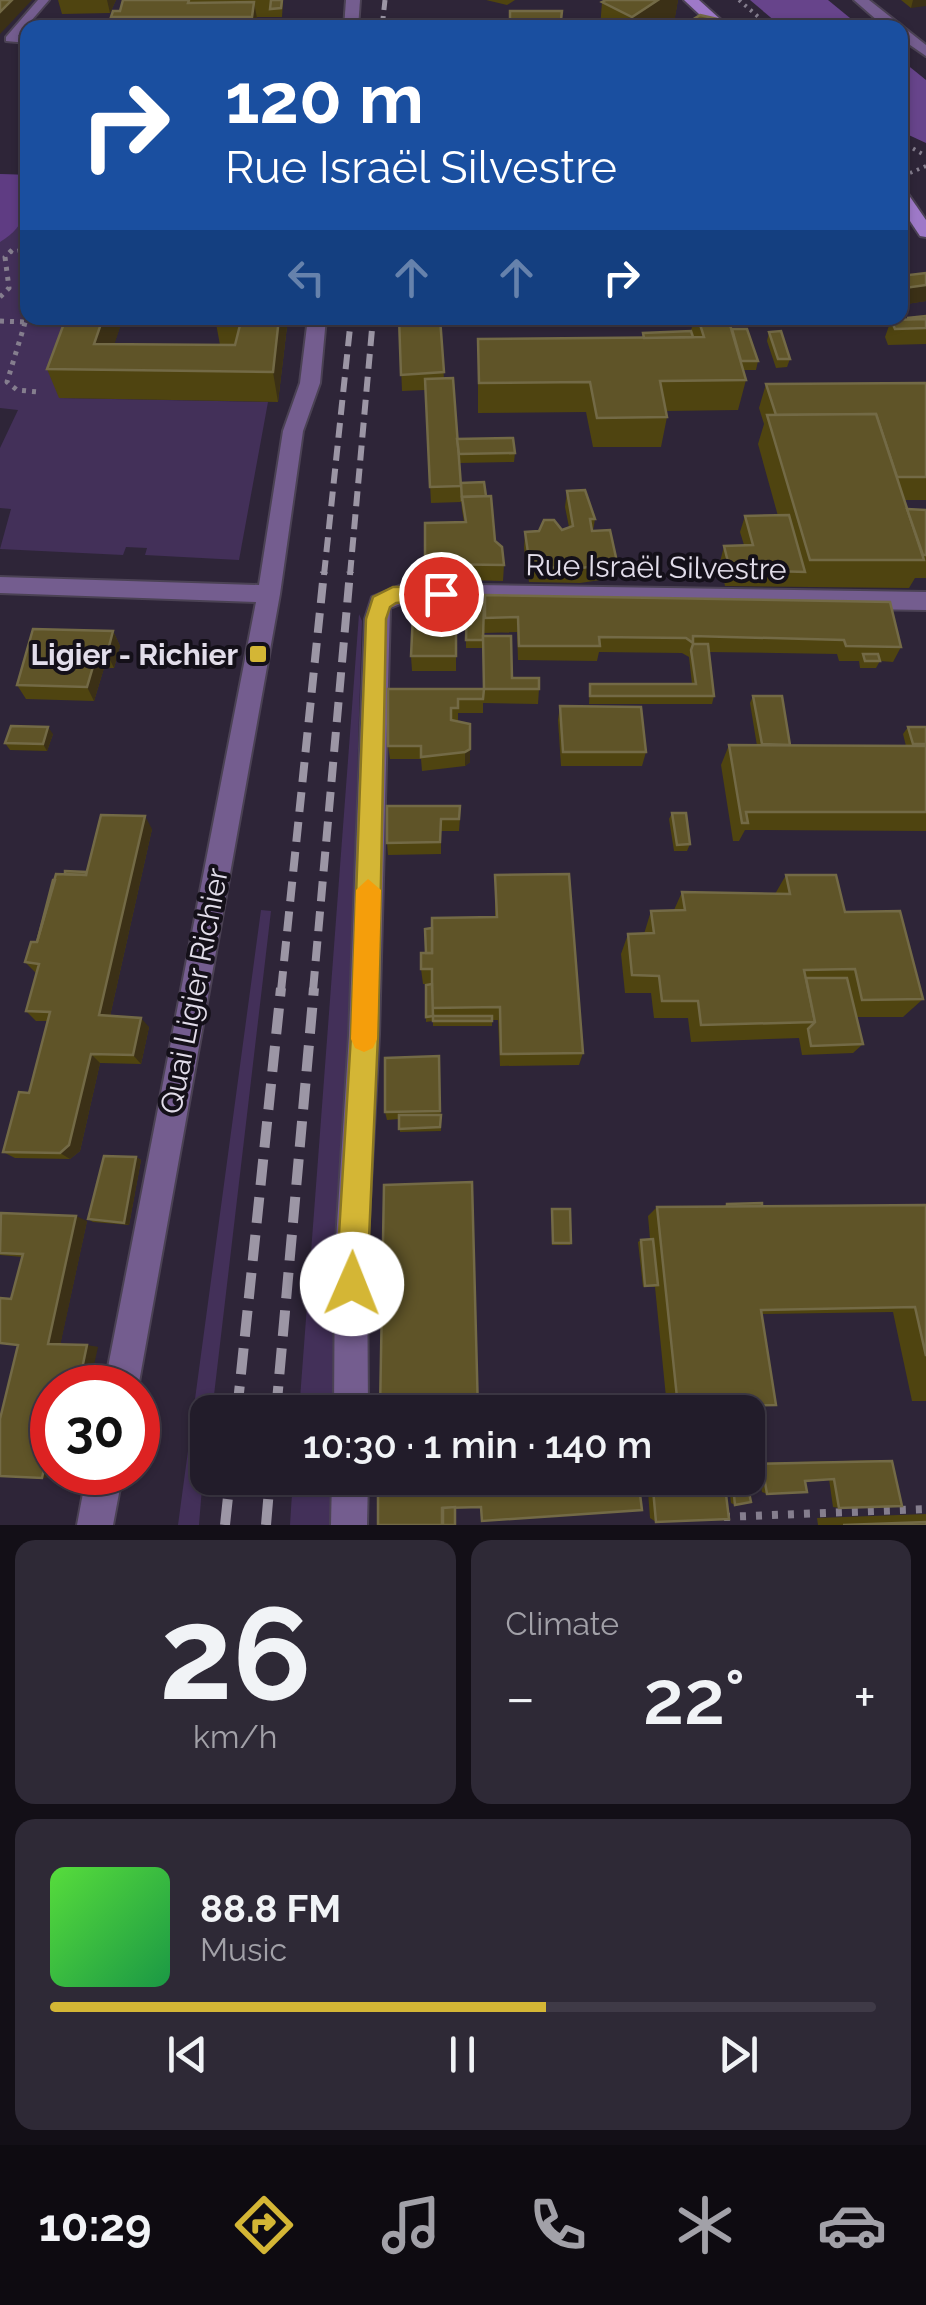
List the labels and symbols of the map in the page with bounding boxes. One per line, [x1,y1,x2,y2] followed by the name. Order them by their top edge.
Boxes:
[525,547,787,587] street label: Rue Israël Silvestre
[399,552,484,637] pin
[31,637,238,672] place label: Ligier - Richier
[247,643,269,665] marker: Ligier - Richier
[153,865,235,1117] street label: Quai Ligier Richier
[300,1232,404,1336] position arrow
[30,1365,160,1495] speed limit sign: 30

